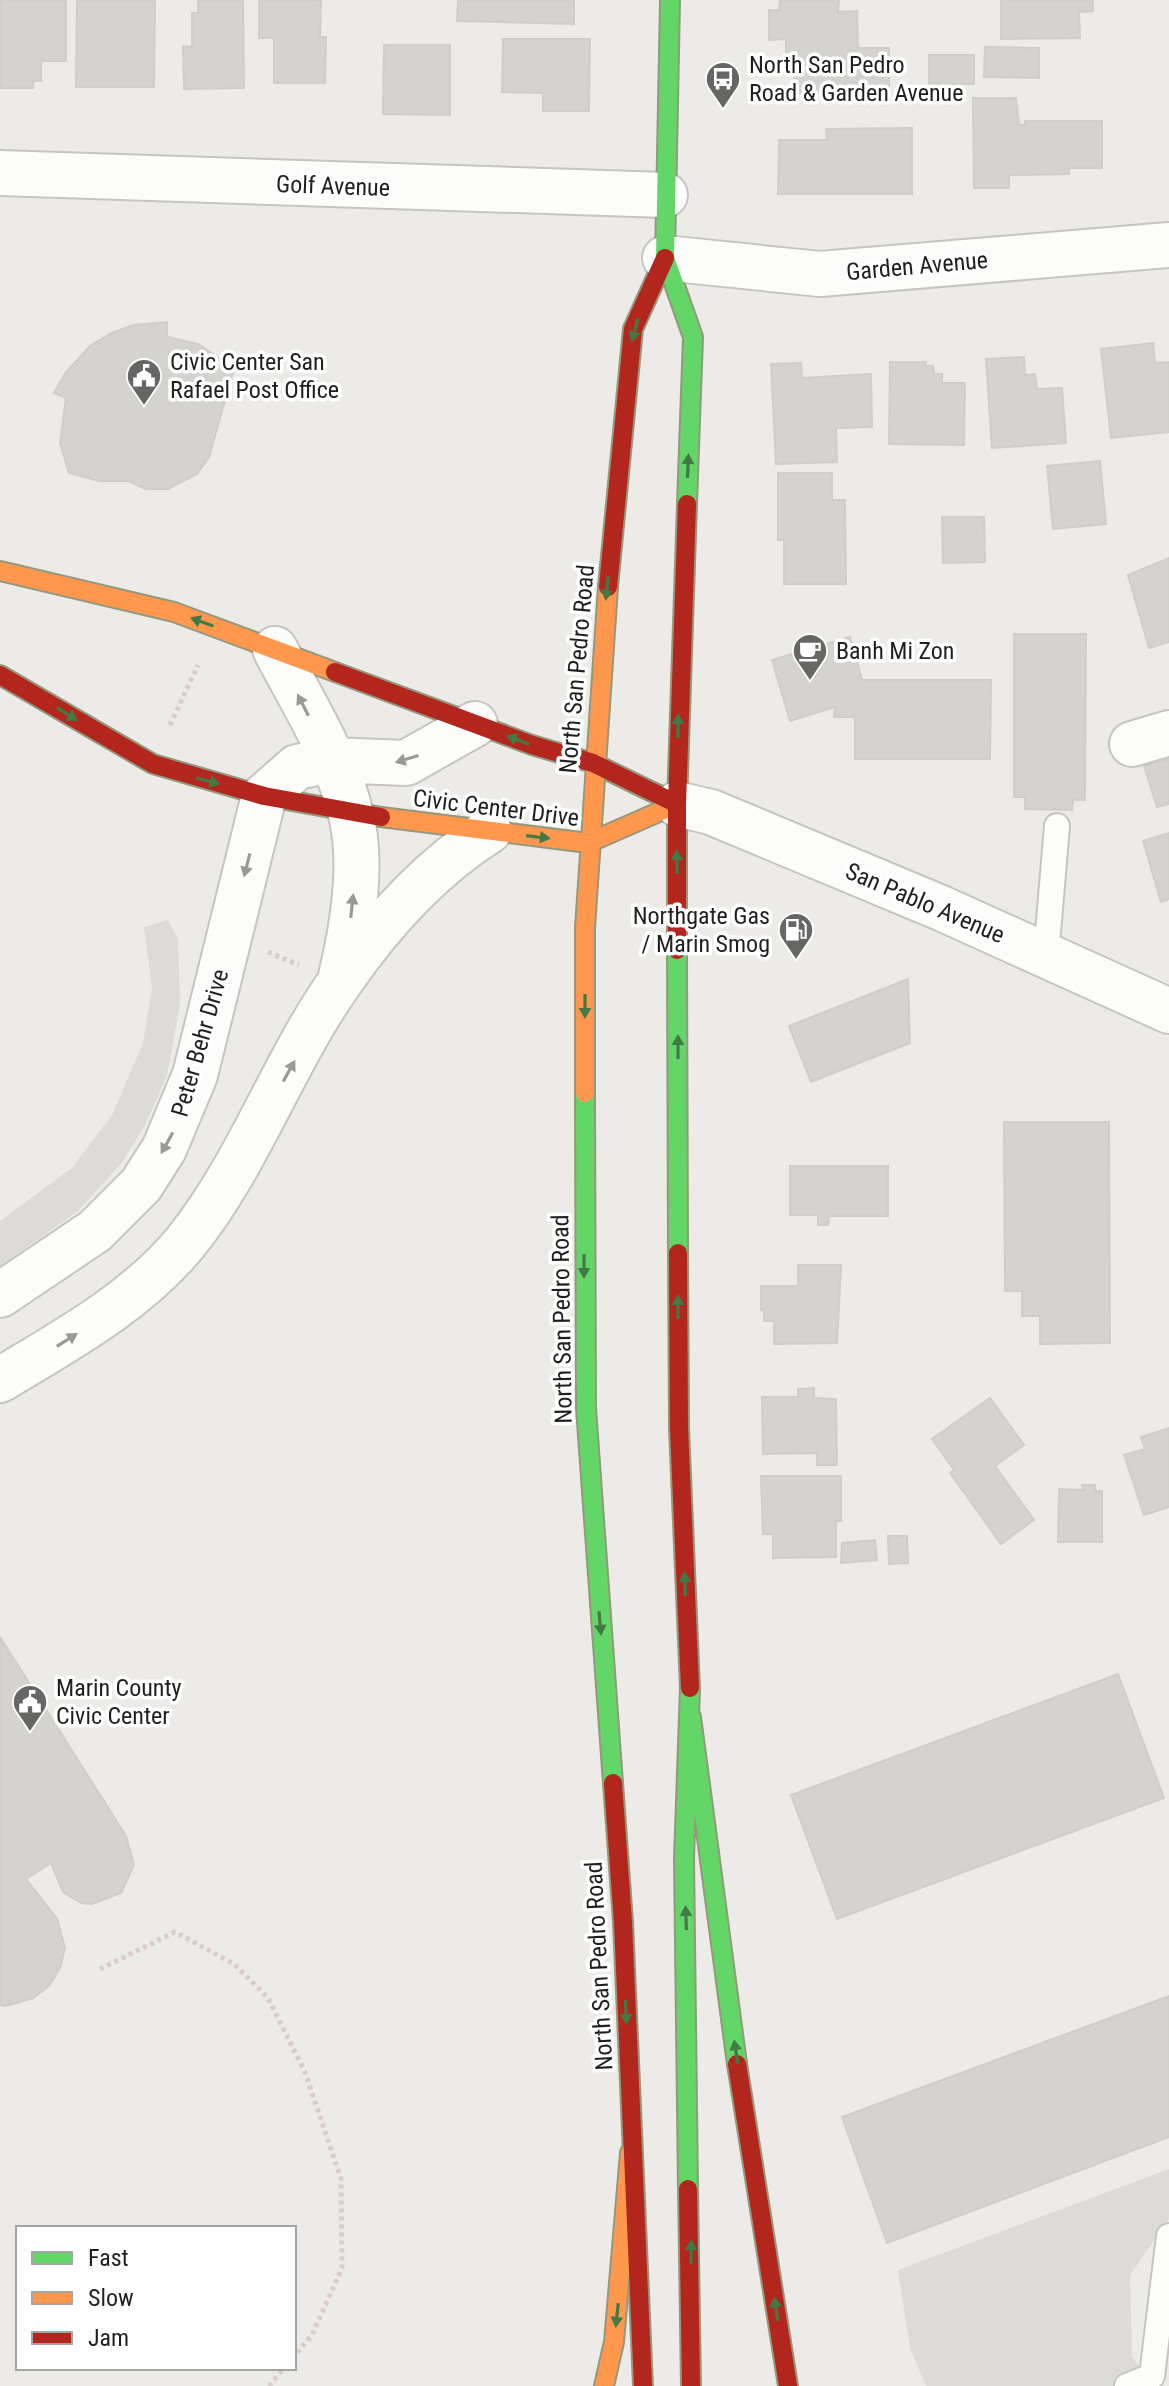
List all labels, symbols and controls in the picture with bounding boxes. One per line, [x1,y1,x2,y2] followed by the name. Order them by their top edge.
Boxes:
[749,51,963,107] place label: North San Pedro Road & Garden Avenue
[704,60,742,110] bus stop icon: North San Pedro Road & Garden Avenue
[276,170,390,202] street label: Golf Avenue
[845,246,989,286] street label: Garden Avenue
[629,318,641,343] one-way arrow
[170,348,339,404] place label: Civic Center San Rafael Post Office
[125,357,163,407] public building icon: Civic Center San Rafael Post Office
[681,453,694,478] one-way arrow
[554,564,600,774] street label: North San Pedro Road
[601,576,614,601] one-way arrow
[190,616,214,628] one-way arrow
[791,632,829,682] cafe icon: Banh Mi Zon
[836,637,954,665] place label: Banh Mi Zon
[297,693,310,716] one-way arrow
[57,706,78,721] one-way arrow
[672,713,684,738] one-way arrow
[506,733,530,746] one-way arrow
[395,753,419,766] one-way arrow
[196,776,221,788] one-way arrow
[411,784,581,832] street label: Civic Center Drive
[526,831,551,844] one-way arrow
[671,849,684,874] one-way arrow
[241,853,253,878] one-way arrow
[841,857,1009,949] street label: San Pablo Avenue
[345,893,358,918] one-way arrow
[633,902,770,958] place label: Northgate Gas / Marin Smog
[777,911,815,961] fuel station icon: Northgate Gas / Marin Smog
[166,966,234,1120] street label: Peter Behr Drive
[579,994,591,1019] one-way arrow
[672,1034,684,1059] one-way arrow
[282,1060,296,1082] one-way arrow
[160,1132,174,1154] one-way arrow
[546,1214,578,1424] street label: North San Pedro Road
[578,1254,590,1279] one-way arrow
[672,1294,684,1319] one-way arrow
[56,1333,78,1347] one-way arrow
[678,1571,691,1596] one-way arrow
[594,1611,607,1636] one-way arrow
[56,1674,182,1730] place label: Marin County Civic Center
[11,1683,49,1733] public building icon: Marin County Civic Center
[580,1861,618,2071] street label: North San Pedro Road
[680,1905,693,1930] one-way arrow
[620,2000,633,2025] one-way arrow
[729,2039,741,2064] one-way arrow
[16,2226,296,2370] legend
[685,2239,697,2264] one-way arrow
[88,2244,129,2272] text: Fast
[88,2284,134,2312] text: Slow
[769,2296,782,2321] one-way arrow
[610,2303,623,2328] one-way arrow
[88,2324,129,2352] text: Jam

